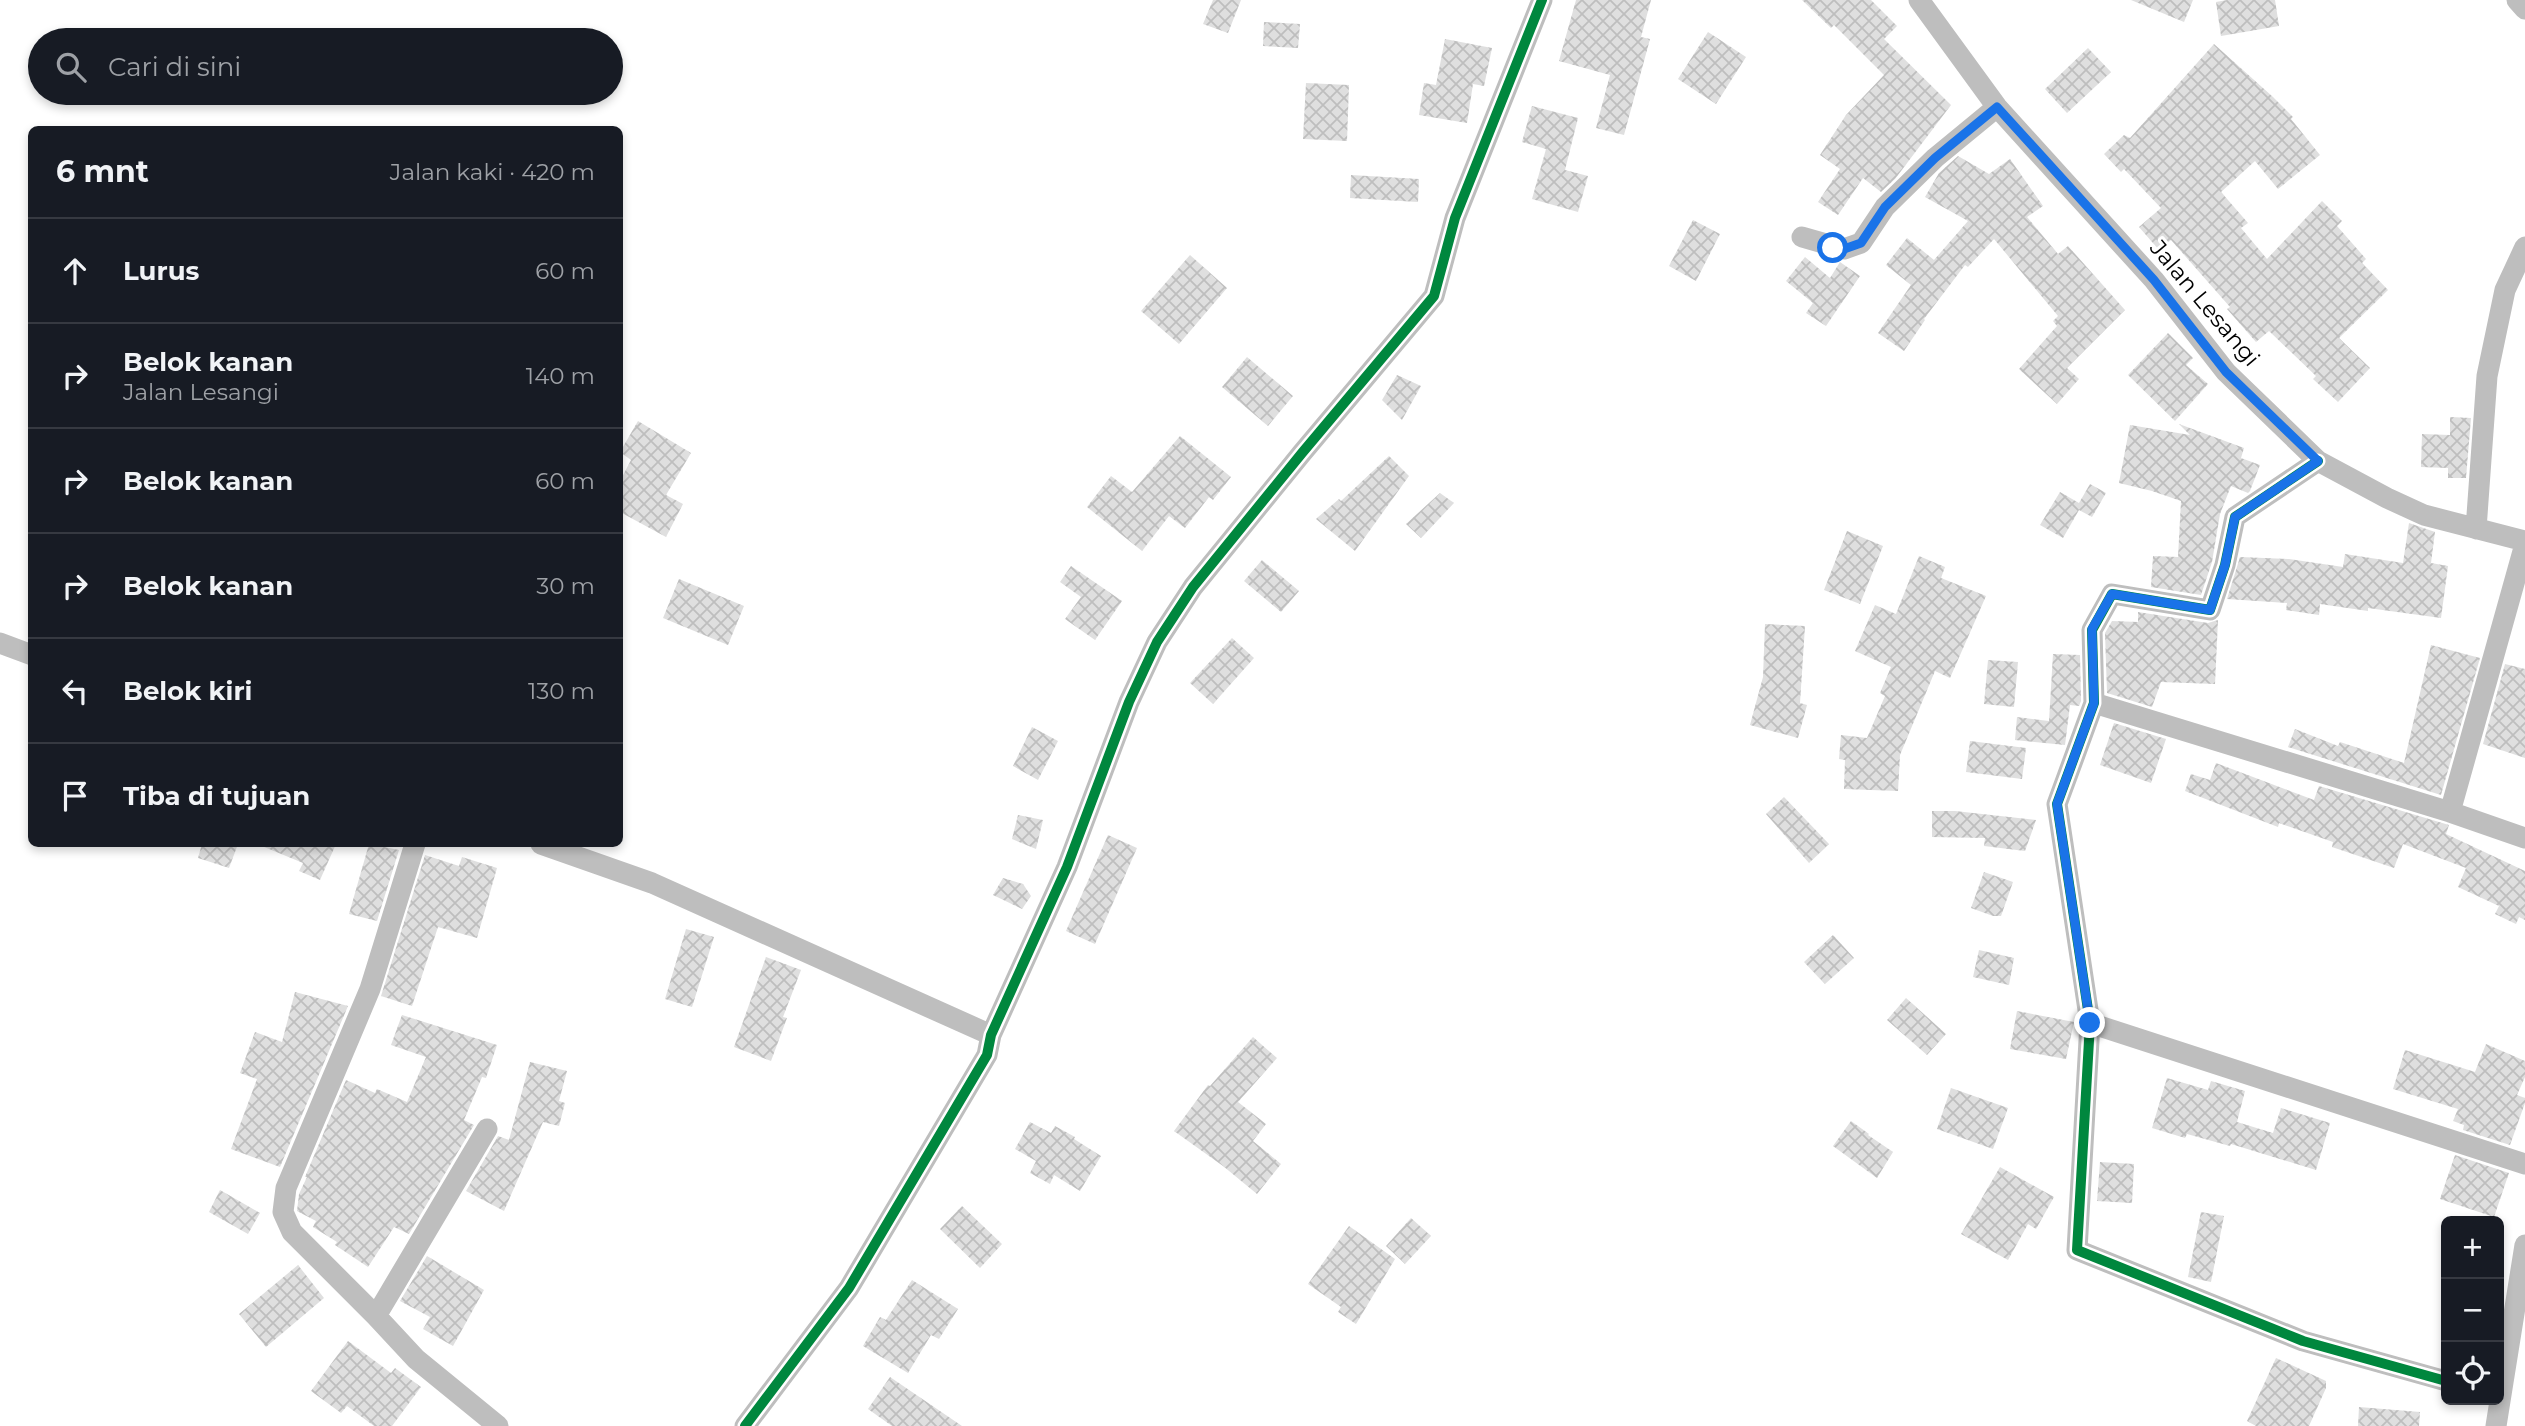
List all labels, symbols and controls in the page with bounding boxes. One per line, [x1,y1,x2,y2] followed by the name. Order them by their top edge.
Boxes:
[28,28,623,105] search box
[52,48,90,86] icon: search
[108,51,241,83] text: Cari di sini
[56,153,149,190] text: 6 mnt
[390,158,595,186] text: Jalan kaki · 420 m
[1817,232,1848,263] route start
[2144,233,2266,372] street label: Jalan Lesangi
[56,252,94,290] icon: ahead
[123,255,199,287] text: Lurus
[535,257,595,285] text: 60 m
[123,346,293,378] text: Belok kanan
[56,357,94,395] icon: right
[526,362,595,390] text: 140 m
[123,378,279,406] text: Jalan Lesangi
[56,462,94,500] icon: right
[123,465,293,497] text: Belok kanan
[535,467,595,495] text: 60 m
[56,567,94,605] icon: right
[123,570,293,602] text: Belok kanan
[536,572,595,600] text: 30 m
[56,672,94,710] icon: left
[123,675,252,707] text: Belok kiri
[528,677,595,705] text: 130 m
[56,777,94,815] icon: arrive
[123,780,310,812] text: Tiba di tujuan
[2074,1007,2105,1038] route end
[2441,1216,2504,1405] map controls
[2441,1216,2504,1279] button: +
[2441,1279,2504,1342] button: −
[2441,1342,2504,1405] button: locate

